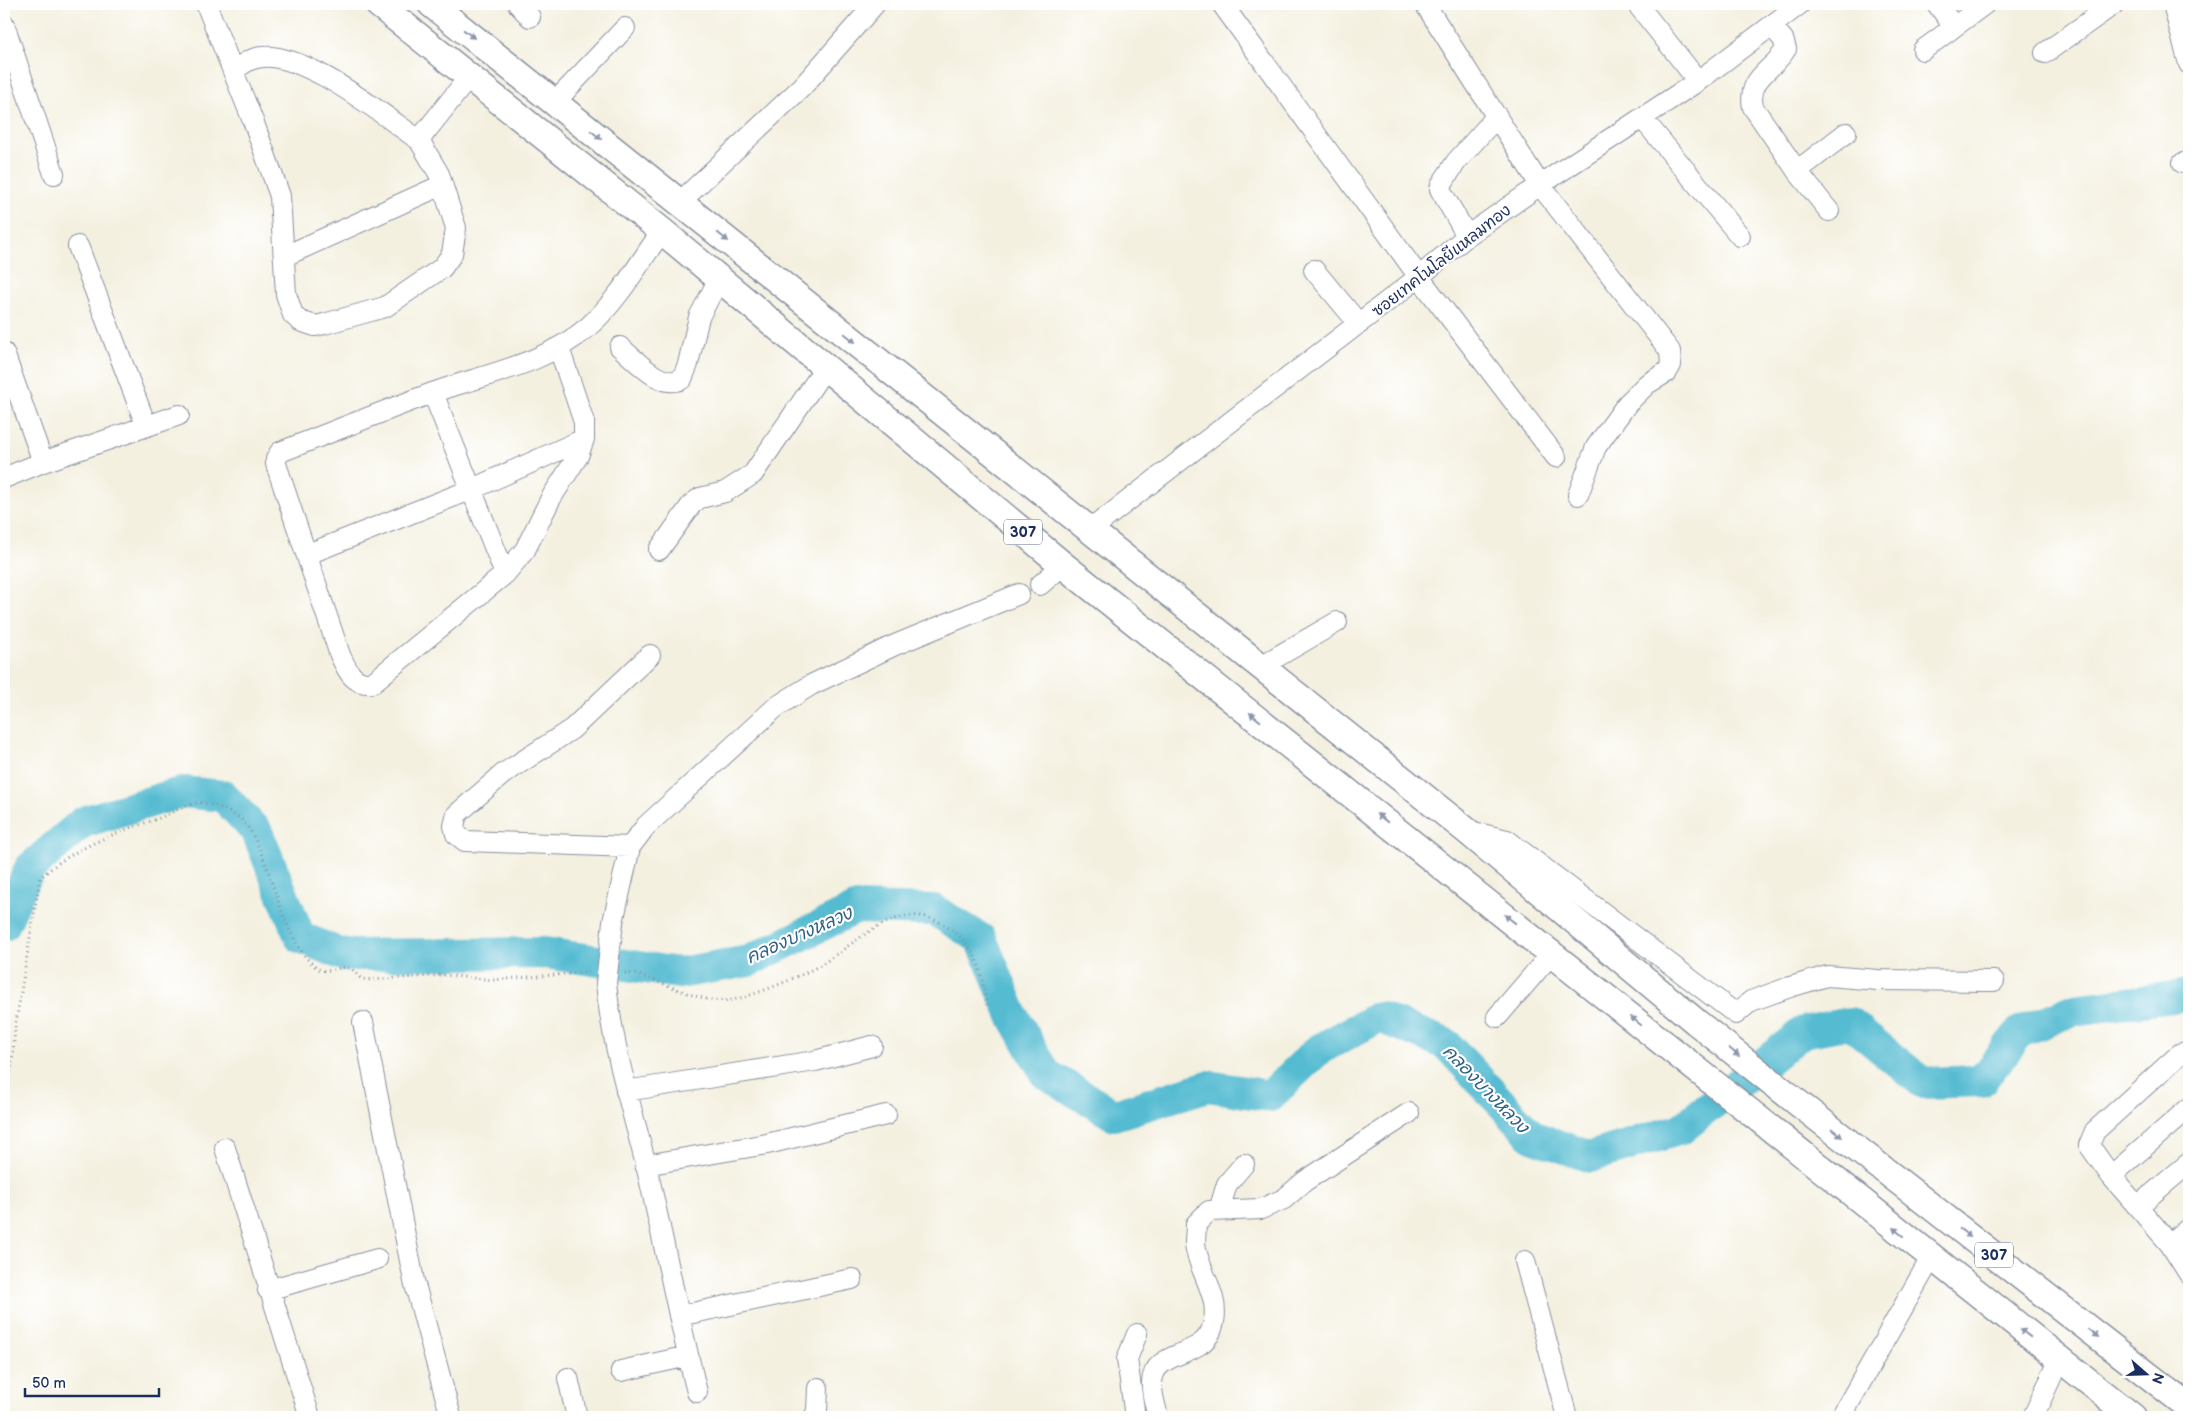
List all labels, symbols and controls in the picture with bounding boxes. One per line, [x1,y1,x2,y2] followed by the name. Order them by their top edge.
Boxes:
[462,28,475,39] one-way arrow
[589,130,602,141] one-way arrow
[1367,199,1515,321] street label: ซอยเทคโนโลยีแหลมทอง
[716,231,729,242] one-way arrow
[843,333,857,343] one-way arrow
[1004,520,1042,544] road number: 307
[1249,712,1262,723] one-way arrow
[1376,813,1389,824] one-way arrow
[743,902,857,968] water label: คลองบางหลวง
[1503,914,1516,925] one-way arrow
[1630,1015,1643,1026] one-way arrow
[1439,1041,1534,1139] water label: คลองบางหลวง
[1728,1047,1741,1058] one-way arrow
[1830,1128,1843,1139] one-way arrow
[1891,1227,1905,1237] one-way arrow
[1958,1228,1972,1238] one-way arrow
[1975,1242,2013,1268] road number: 307
[2086,1327,2099,1338] one-way arrow
[2019,1328,2032,1339] one-way arrow
[2120,1348,2170,1398] north arrow
[25,1366,159,1398] scale bar
[2148,1370,2168,1386] text: N
[32,1374,66,1393] text: 50 m

